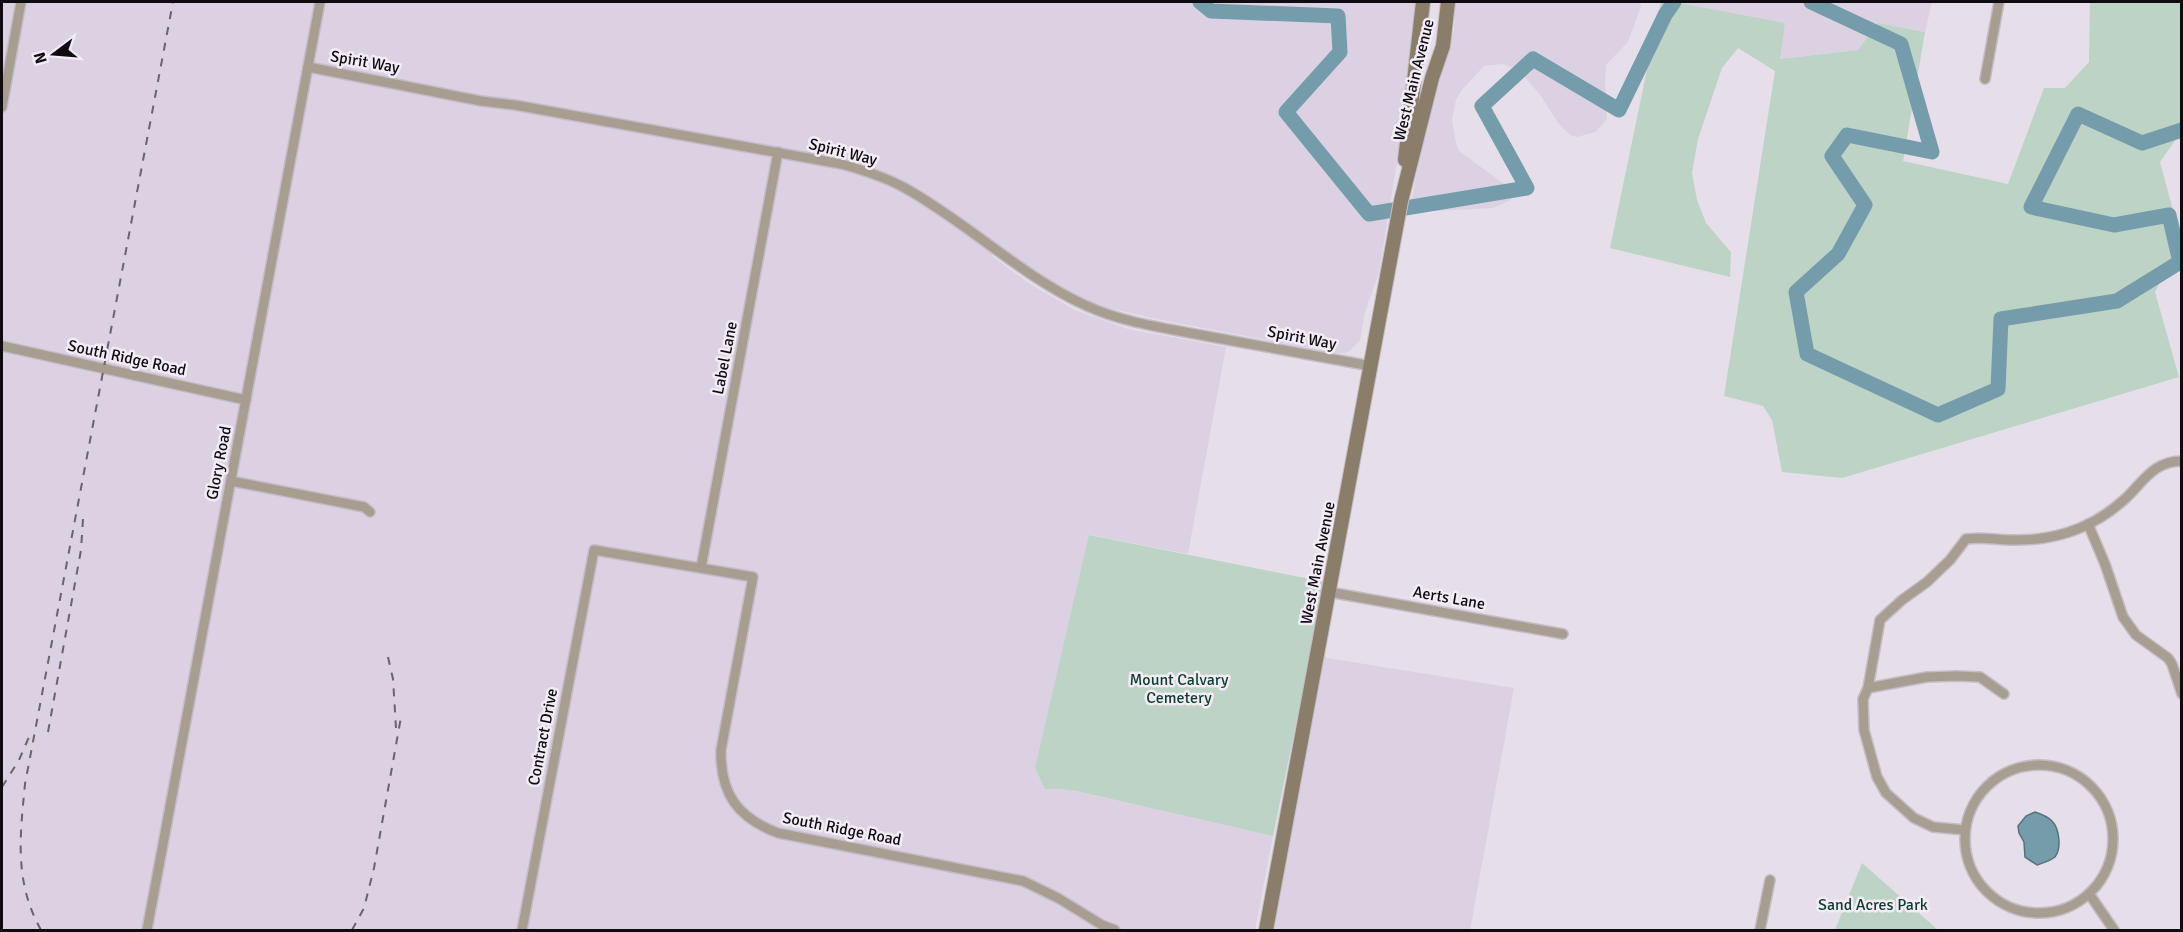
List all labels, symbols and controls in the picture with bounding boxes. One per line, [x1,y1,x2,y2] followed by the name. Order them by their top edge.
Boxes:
[1389,17,1439,143] street label: West Main Avenue
[24,24,84,84] north arrow
[329,46,402,78] street label: Spirit Way
[29,50,52,66] text: N
[807,134,880,170] street label: Spirit Way
[708,320,742,396] street label: Label Lane
[1266,322,1339,355] street label: Spirit Way
[66,336,188,380] street label: South Ridge Road
[202,424,236,502] street label: Glory Road
[1296,500,1340,626] street label: West Main Avenue
[1411,582,1487,614] street label: Aerts Lane
[1129,670,1229,708] park label: Mount Calvary Cemetery
[524,687,562,787] street label: Contract Drive
[781,808,903,850] street label: South Ridge Road
[1818,895,1928,915] park label: Sand Acres Park

